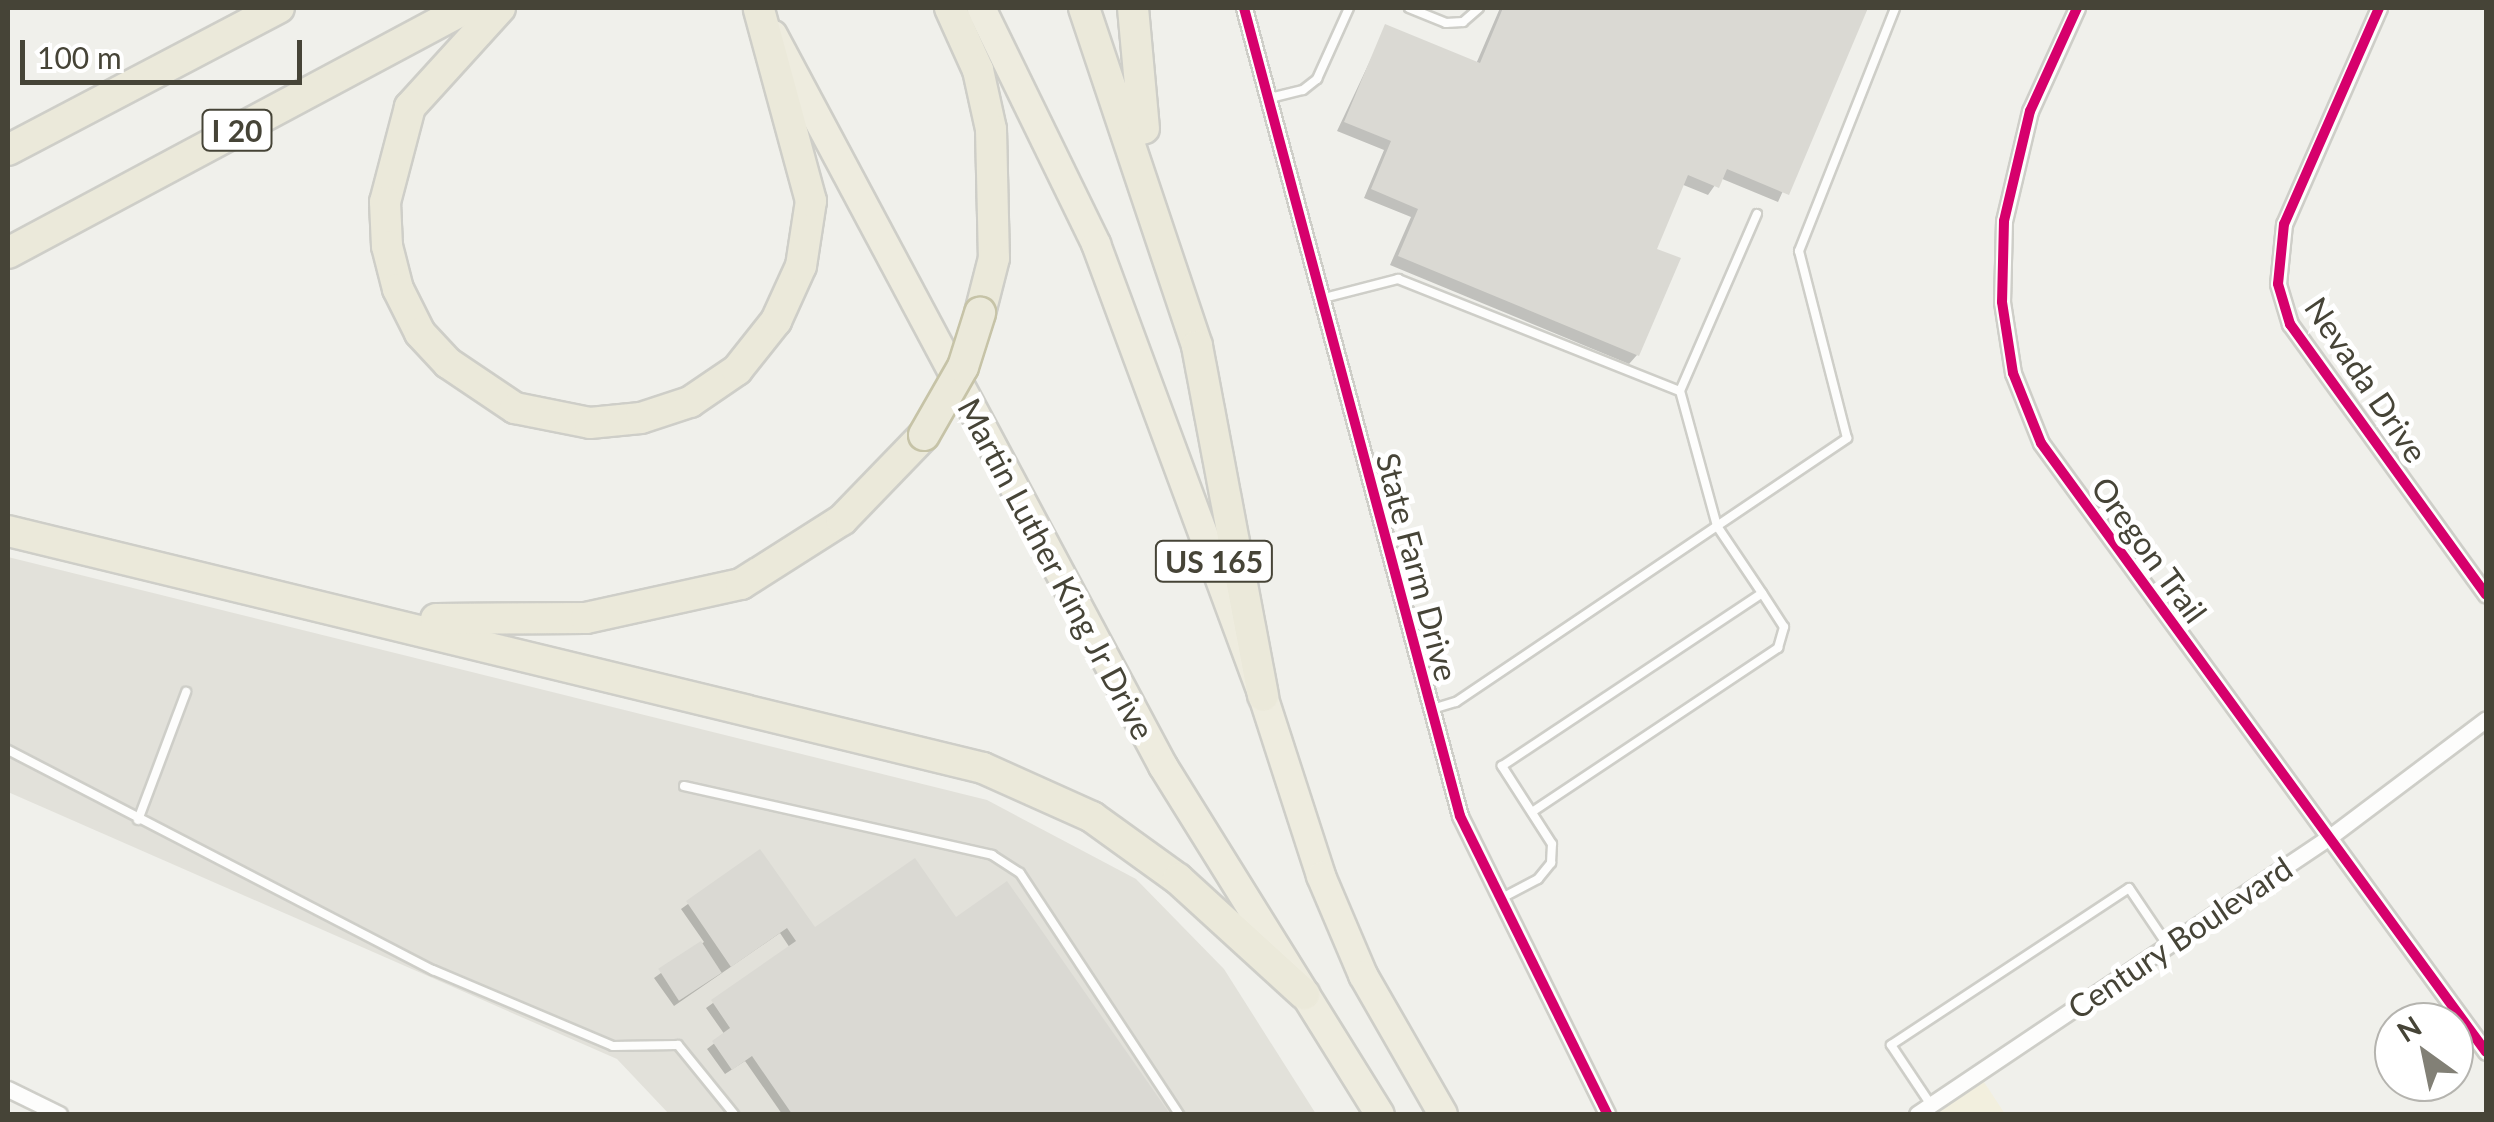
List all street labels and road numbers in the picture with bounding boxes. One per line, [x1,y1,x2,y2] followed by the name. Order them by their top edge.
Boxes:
[200,105,274,155] road number: I 20
[2297,290,2435,470] street label: Nevada Drive
[949,391,1163,747] street label: Martin Luther King Jr Drive
[1368,449,1466,685] street label: State Farm Drive
[2083,469,2215,631] street label: Oregon Trail
[1154,536,1274,586] road number: US 165
[2060,849,2300,1027] street label: Century Boulevard

